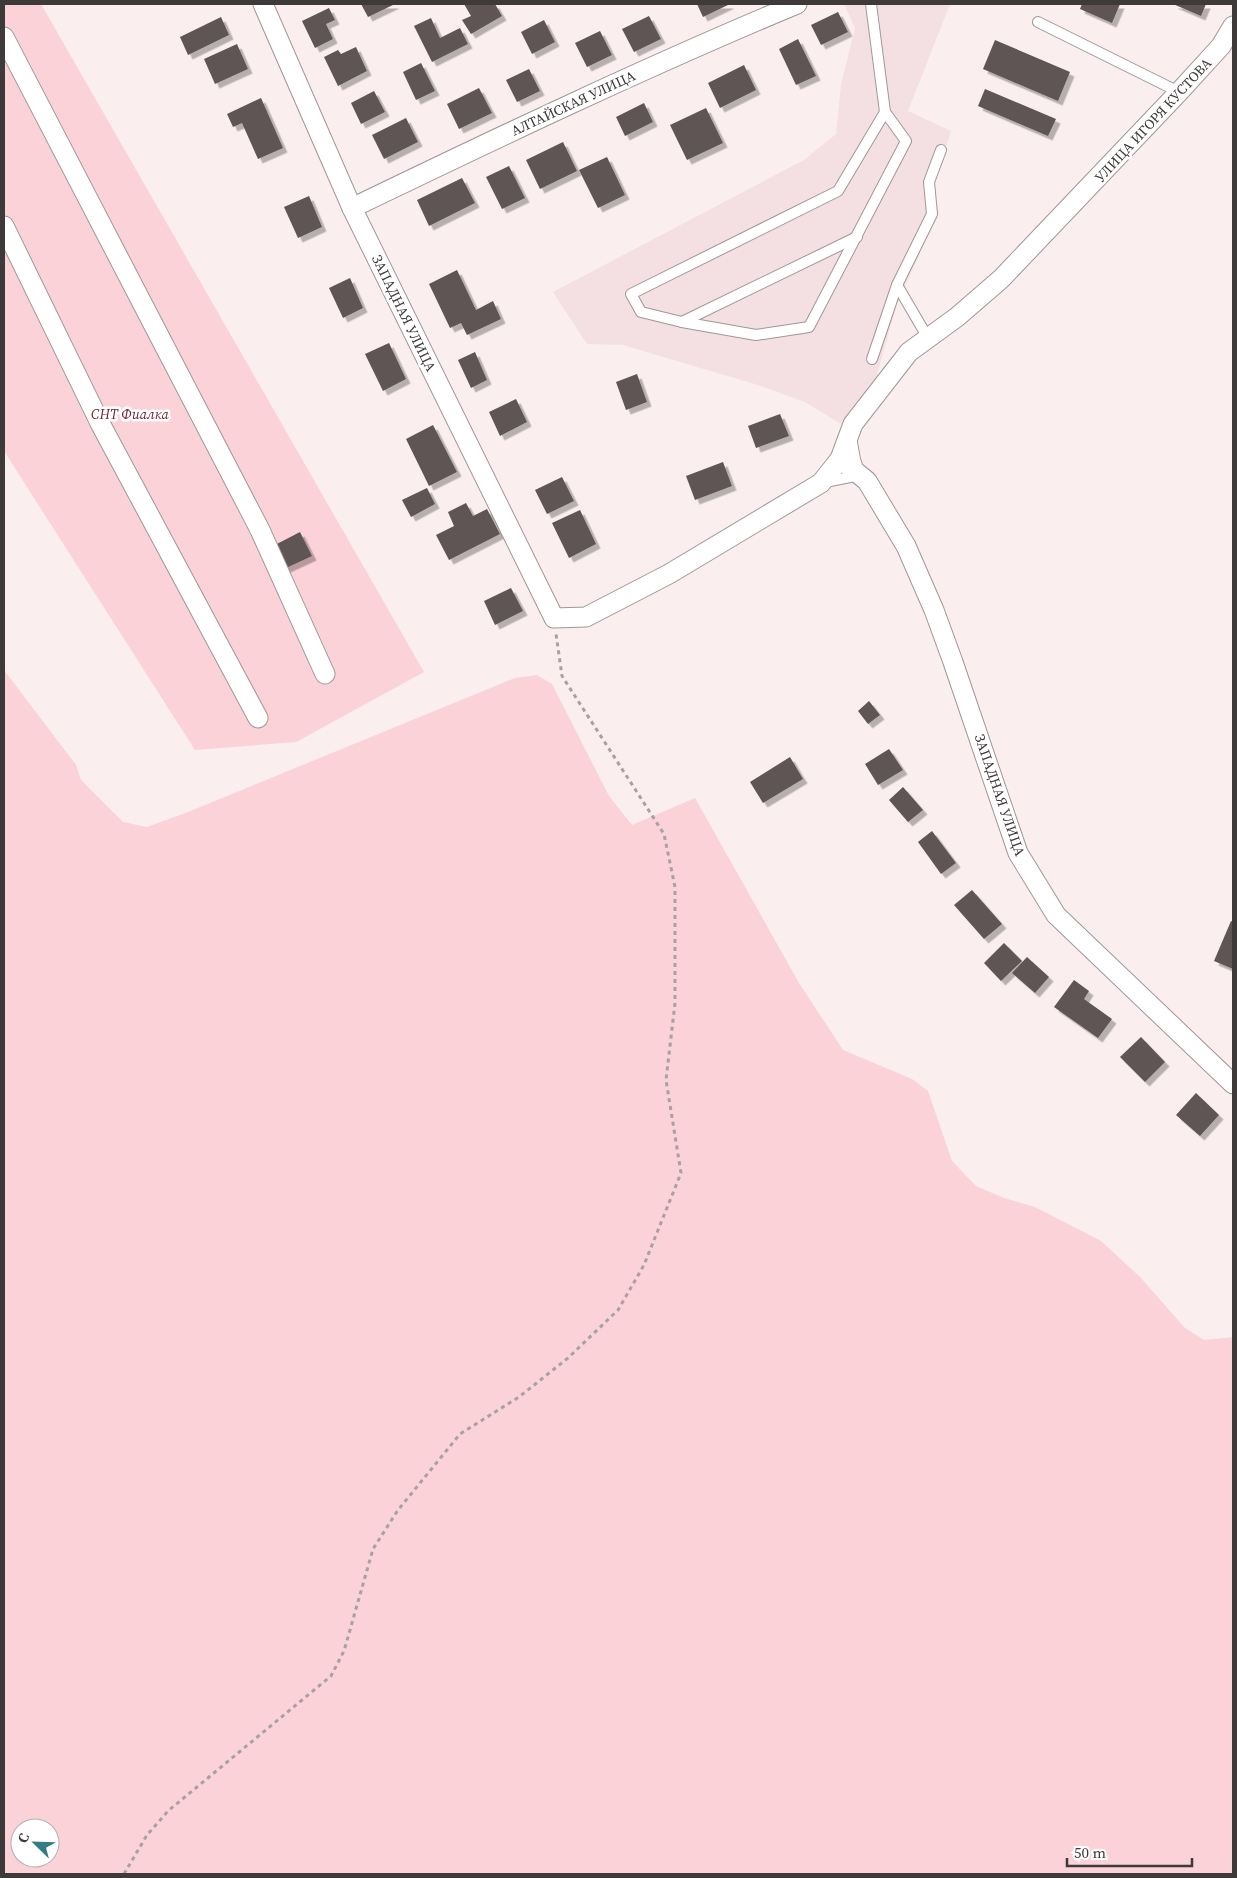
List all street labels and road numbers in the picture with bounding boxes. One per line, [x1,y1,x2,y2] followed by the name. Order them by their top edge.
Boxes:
[1090,53,1217,187] street label: УЛИЦА ИГОРЯ КУСТОВА
[508,65,639,141] street label: АЛТАЙСКАЯ УЛИЦА
[367,251,441,376] street label: ЗАПАДНАЯ УЛИЦА
[970,731,1031,859] street label: ЗАПАДНАЯ УЛИЦА

